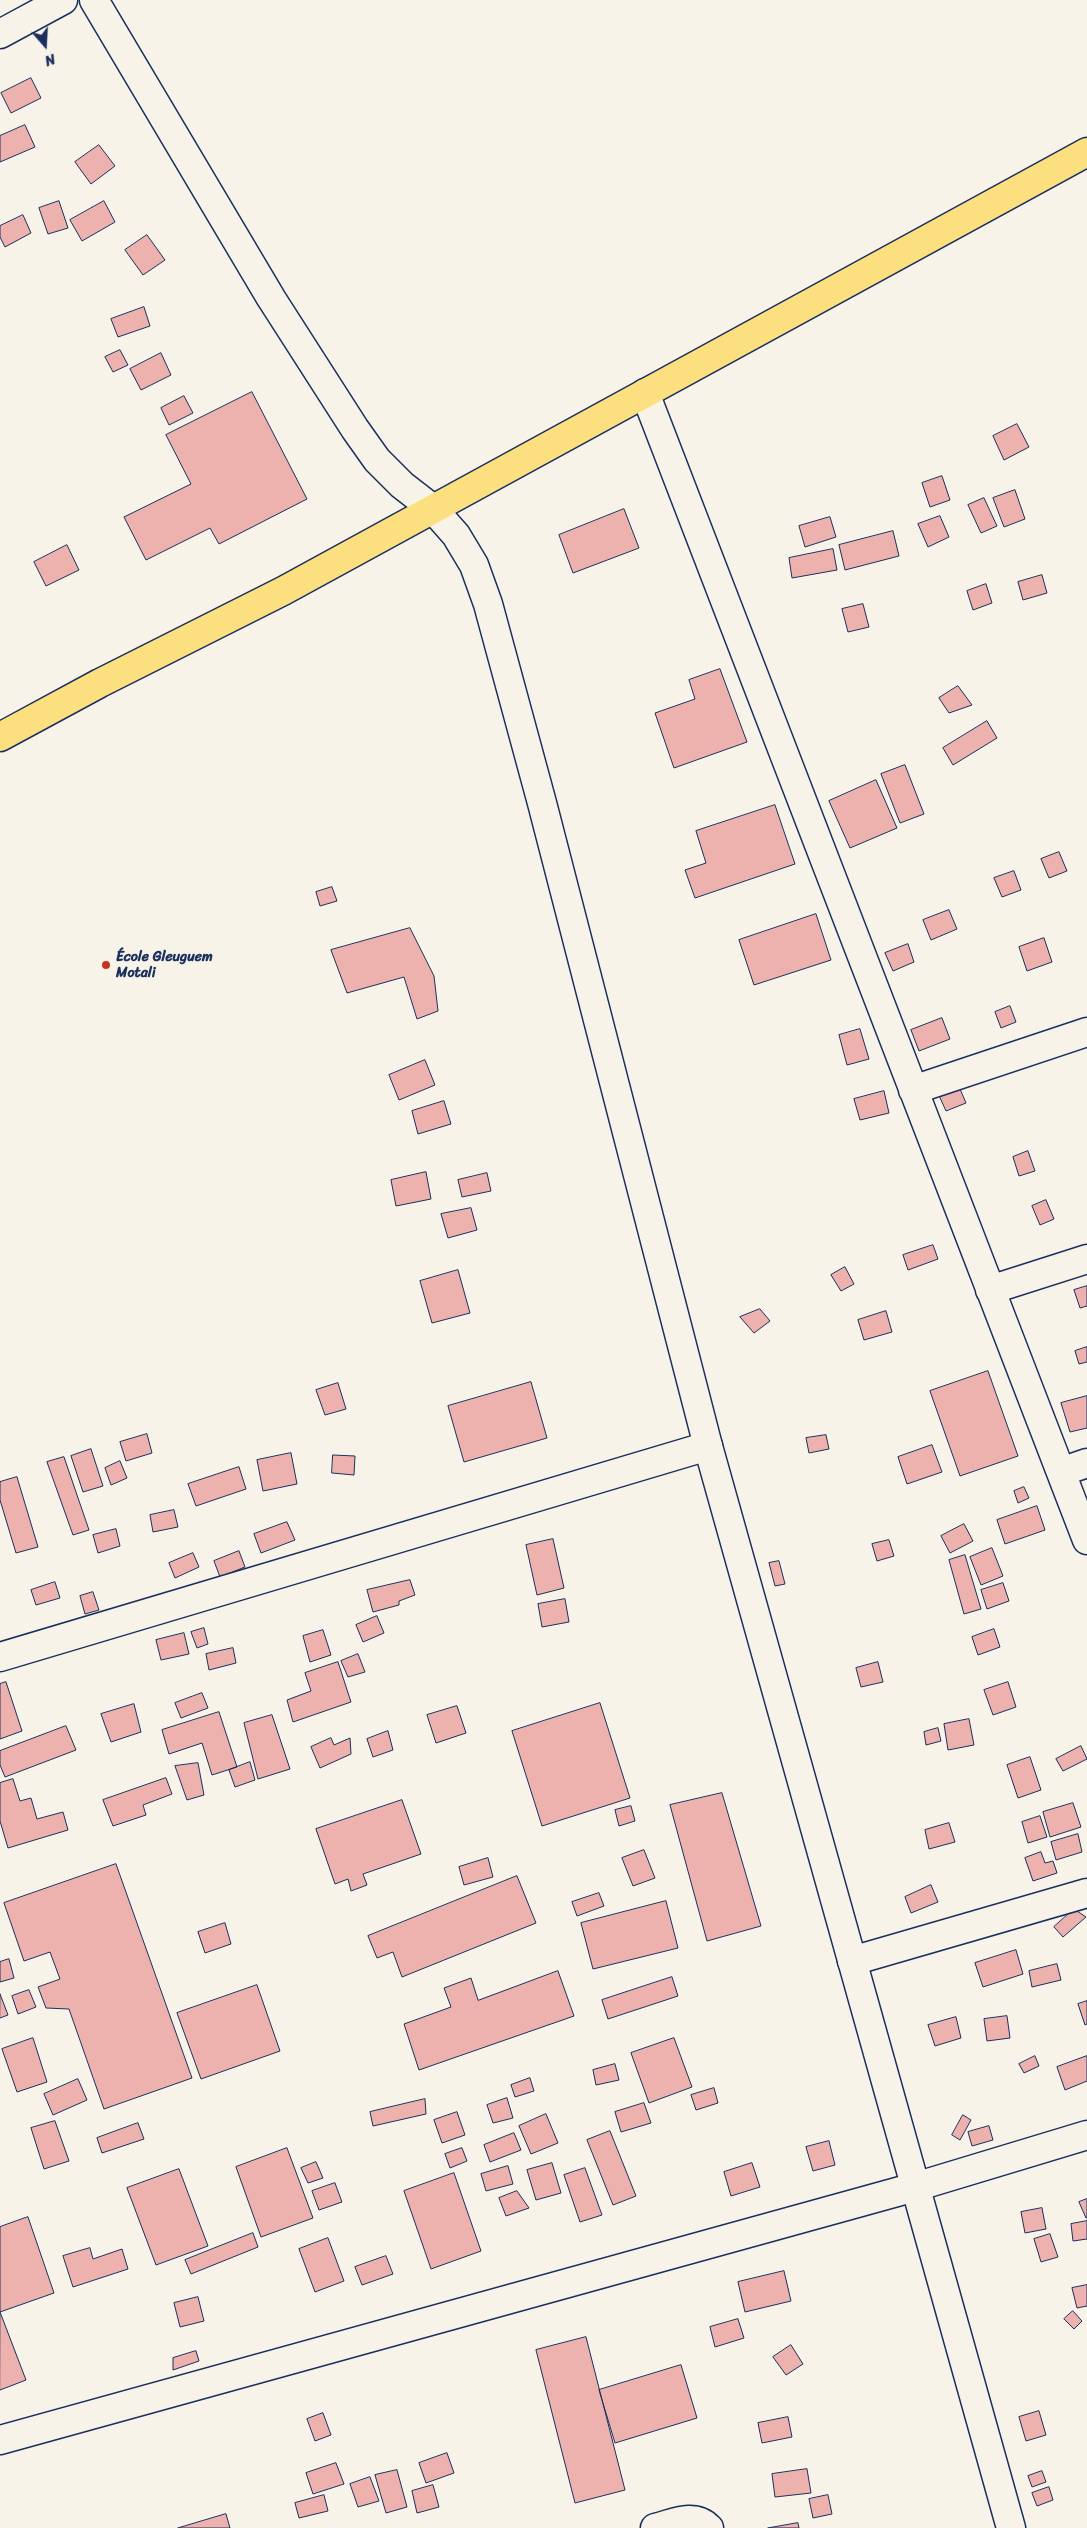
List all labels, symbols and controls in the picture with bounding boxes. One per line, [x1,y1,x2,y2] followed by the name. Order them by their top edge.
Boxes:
[20,20,70,70] north arrow
[41,46,59,73] text: N
[116,949,213,982] place label: École Gleuguem Motali
[100,959,112,971] marker: École Gleuguem Motali

